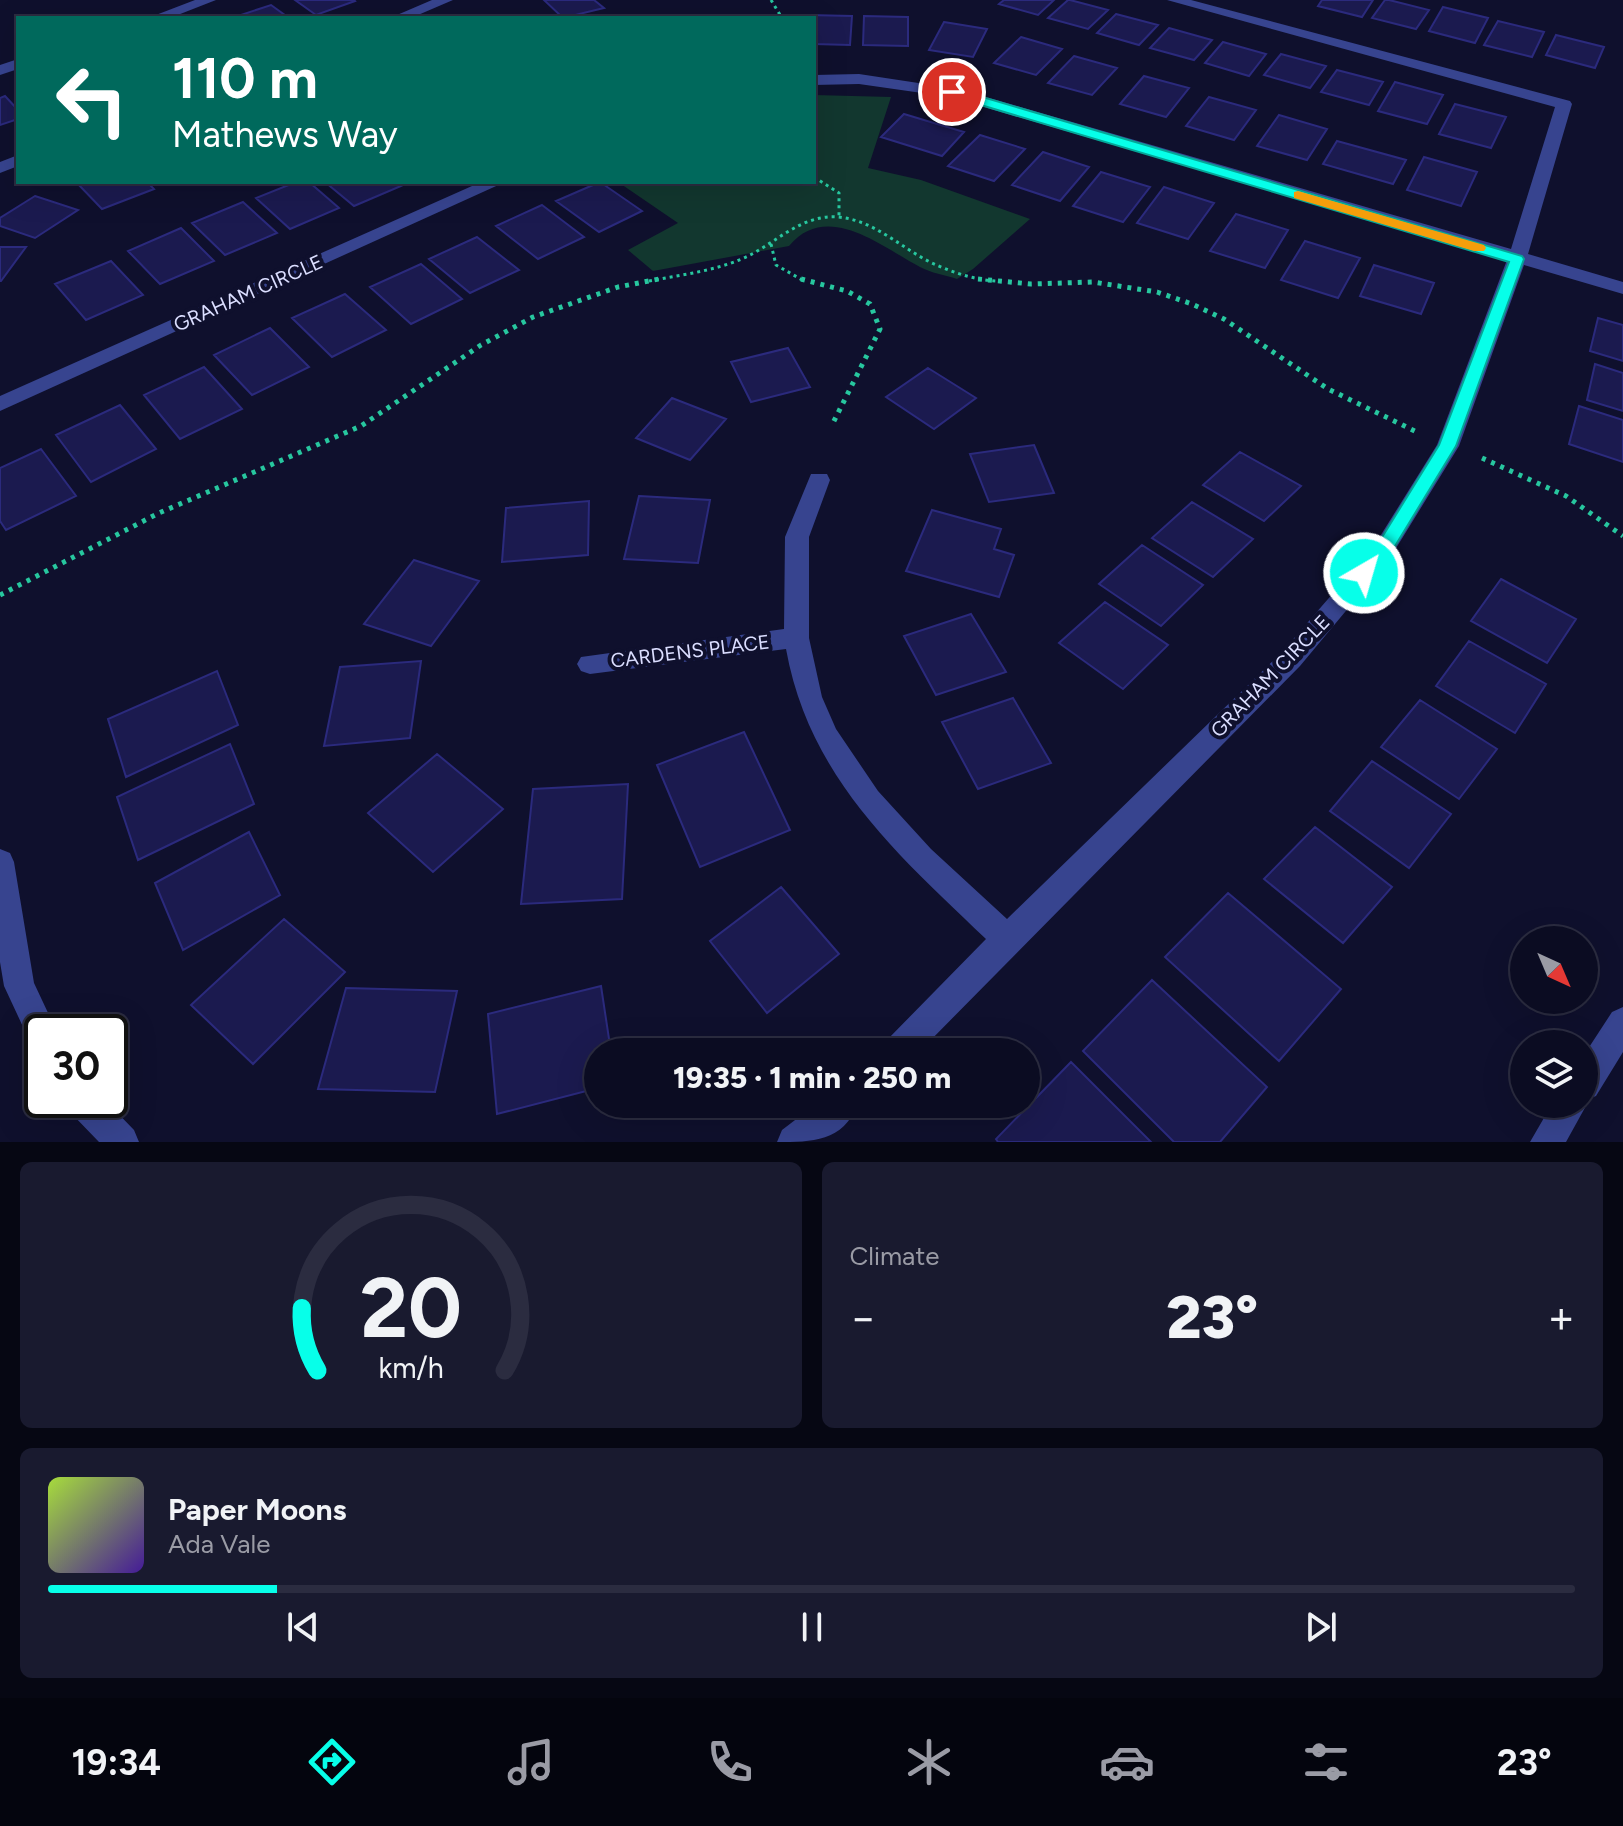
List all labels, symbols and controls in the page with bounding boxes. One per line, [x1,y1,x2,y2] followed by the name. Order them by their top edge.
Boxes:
[172,45,318,112] text: 110 m
[40,48,144,152] icon: left
[918,58,986,126] pin
[930,70,974,114] icon: arrive
[172,113,398,156] text: Mathews Way
[170,249,326,337] street label: GRAHAM CIRCLE
[1322,531,1406,615] position arrow
[1206,610,1334,742] street label: GRAHAM CIRCLE
[609,629,771,673] street label: CARDENS PLACE
[1510,926,1598,1014] north arrow
[1510,926,1598,1118] map controls
[24,1014,128,1118] speed limit sign: 30
[1510,1030,1598,1118] button: layers
[673,1059,951,1096] text: 19:35 · 1 min · 250 m
[850,1240,939,1272] text: Climate
[360,1258,462,1358] text: 20
[1166,1281,1258,1353] text: 23°
[850,1291,877,1344] text: −
[1548,1291,1575,1344] text: +
[378,1351,443,1385] text: km/h
[168,1491,347,1528] text: Paper Moons
[168,1528,271,1560] text: Ada Vale
[281,1605,325,1649] icon: previous
[790,1605,834,1649] icon: pause
[1299,1605,1343,1649] icon: next
[304,1734,360,1790] icon: directions
[503,1734,559,1790] icon: music
[702,1734,758,1790] icon: phone
[901,1734,957,1790] icon: climate
[1099,1734,1155,1790] icon: car
[1298,1734,1354,1790] icon: filters
[71,1741,161,1784] text: 19:34
[1497,1741,1552,1784] text: 23°

